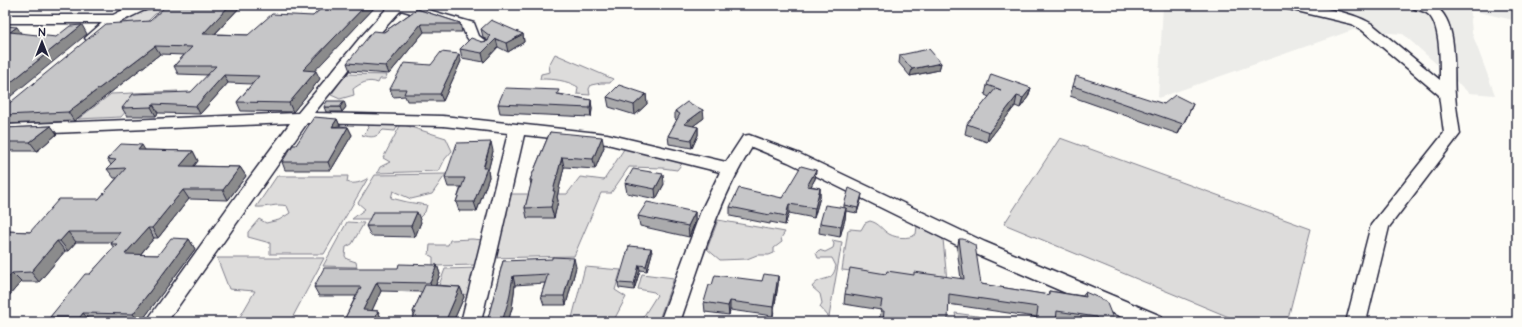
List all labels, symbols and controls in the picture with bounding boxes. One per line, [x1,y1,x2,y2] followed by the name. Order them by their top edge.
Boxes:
[22,22,62,62] north arrow
[39,25,46,40] text: N

